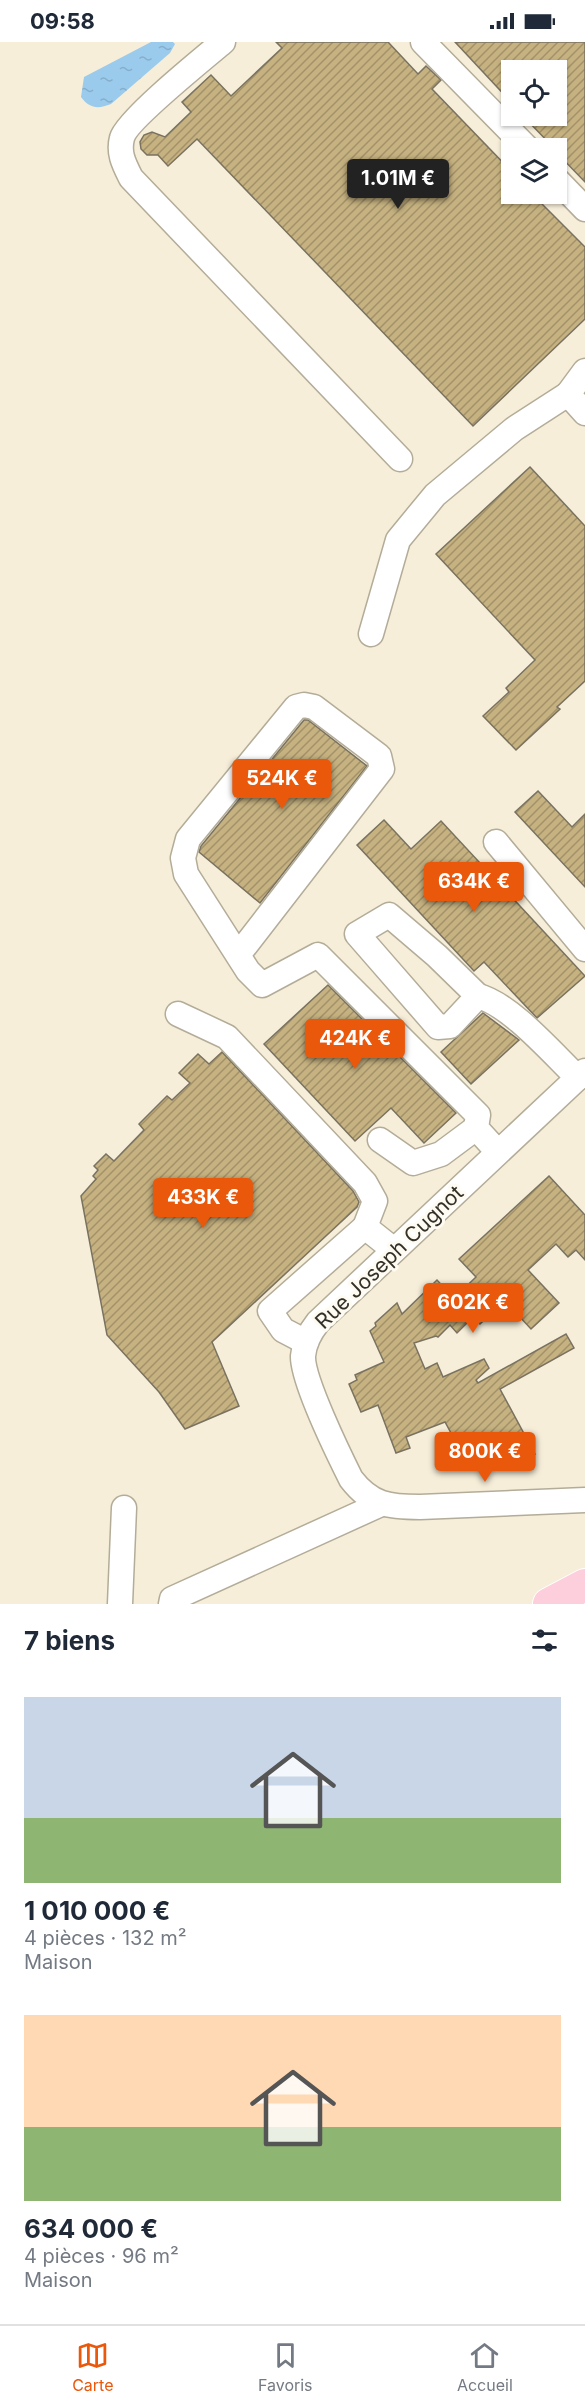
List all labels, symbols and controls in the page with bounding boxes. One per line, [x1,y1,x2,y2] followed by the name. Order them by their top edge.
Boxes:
[30,8,95,34] text: 09:58
[501,60,567,204] map controls
[501,60,567,126] button: locate
[501,138,567,204] button: layers
[343,159,453,210] pin: 1.01M €
[361,166,435,190] text: 1.01M €
[233,759,331,810] pin: 524K €
[246,766,318,790] text: 524K €
[425,862,523,913] pin: 634K €
[438,869,510,893] text: 634K €
[306,1019,404,1070] pin: 424K €
[319,1026,391,1050] text: 424K €
[154,1178,252,1229] pin: 433K €
[310,1180,468,1334] street label: Rue Joseph Cugnot
[167,1185,239,1209] text: 433K €
[424,1283,522,1334] pin: 602K €
[437,1290,509,1314] text: 602K €
[436,1432,534,1483] pin: 800K €
[449,1439,521,1463] text: 800K €
[528,1624,561,1657] icon: filters
[24,1625,115,1656] text: 7 biens
[239,1736,347,1844] icon: home
[24,1895,170,1926] text: 1 010 000 €
[24,1926,187,1950] text: 4 pièces · 132 m²
[24,1950,93,1974] text: Maison
[239,2054,347,2162] icon: home
[24,2213,158,2244] text: 634 000 €
[24,2244,179,2268] text: 4 pièces · 96 m²
[24,2268,93,2292] text: Maison
[72,2339,114,2395] tab: Carte
[258,2339,313,2395] tab: Favoris
[457,2339,513,2395] tab: Accueil

